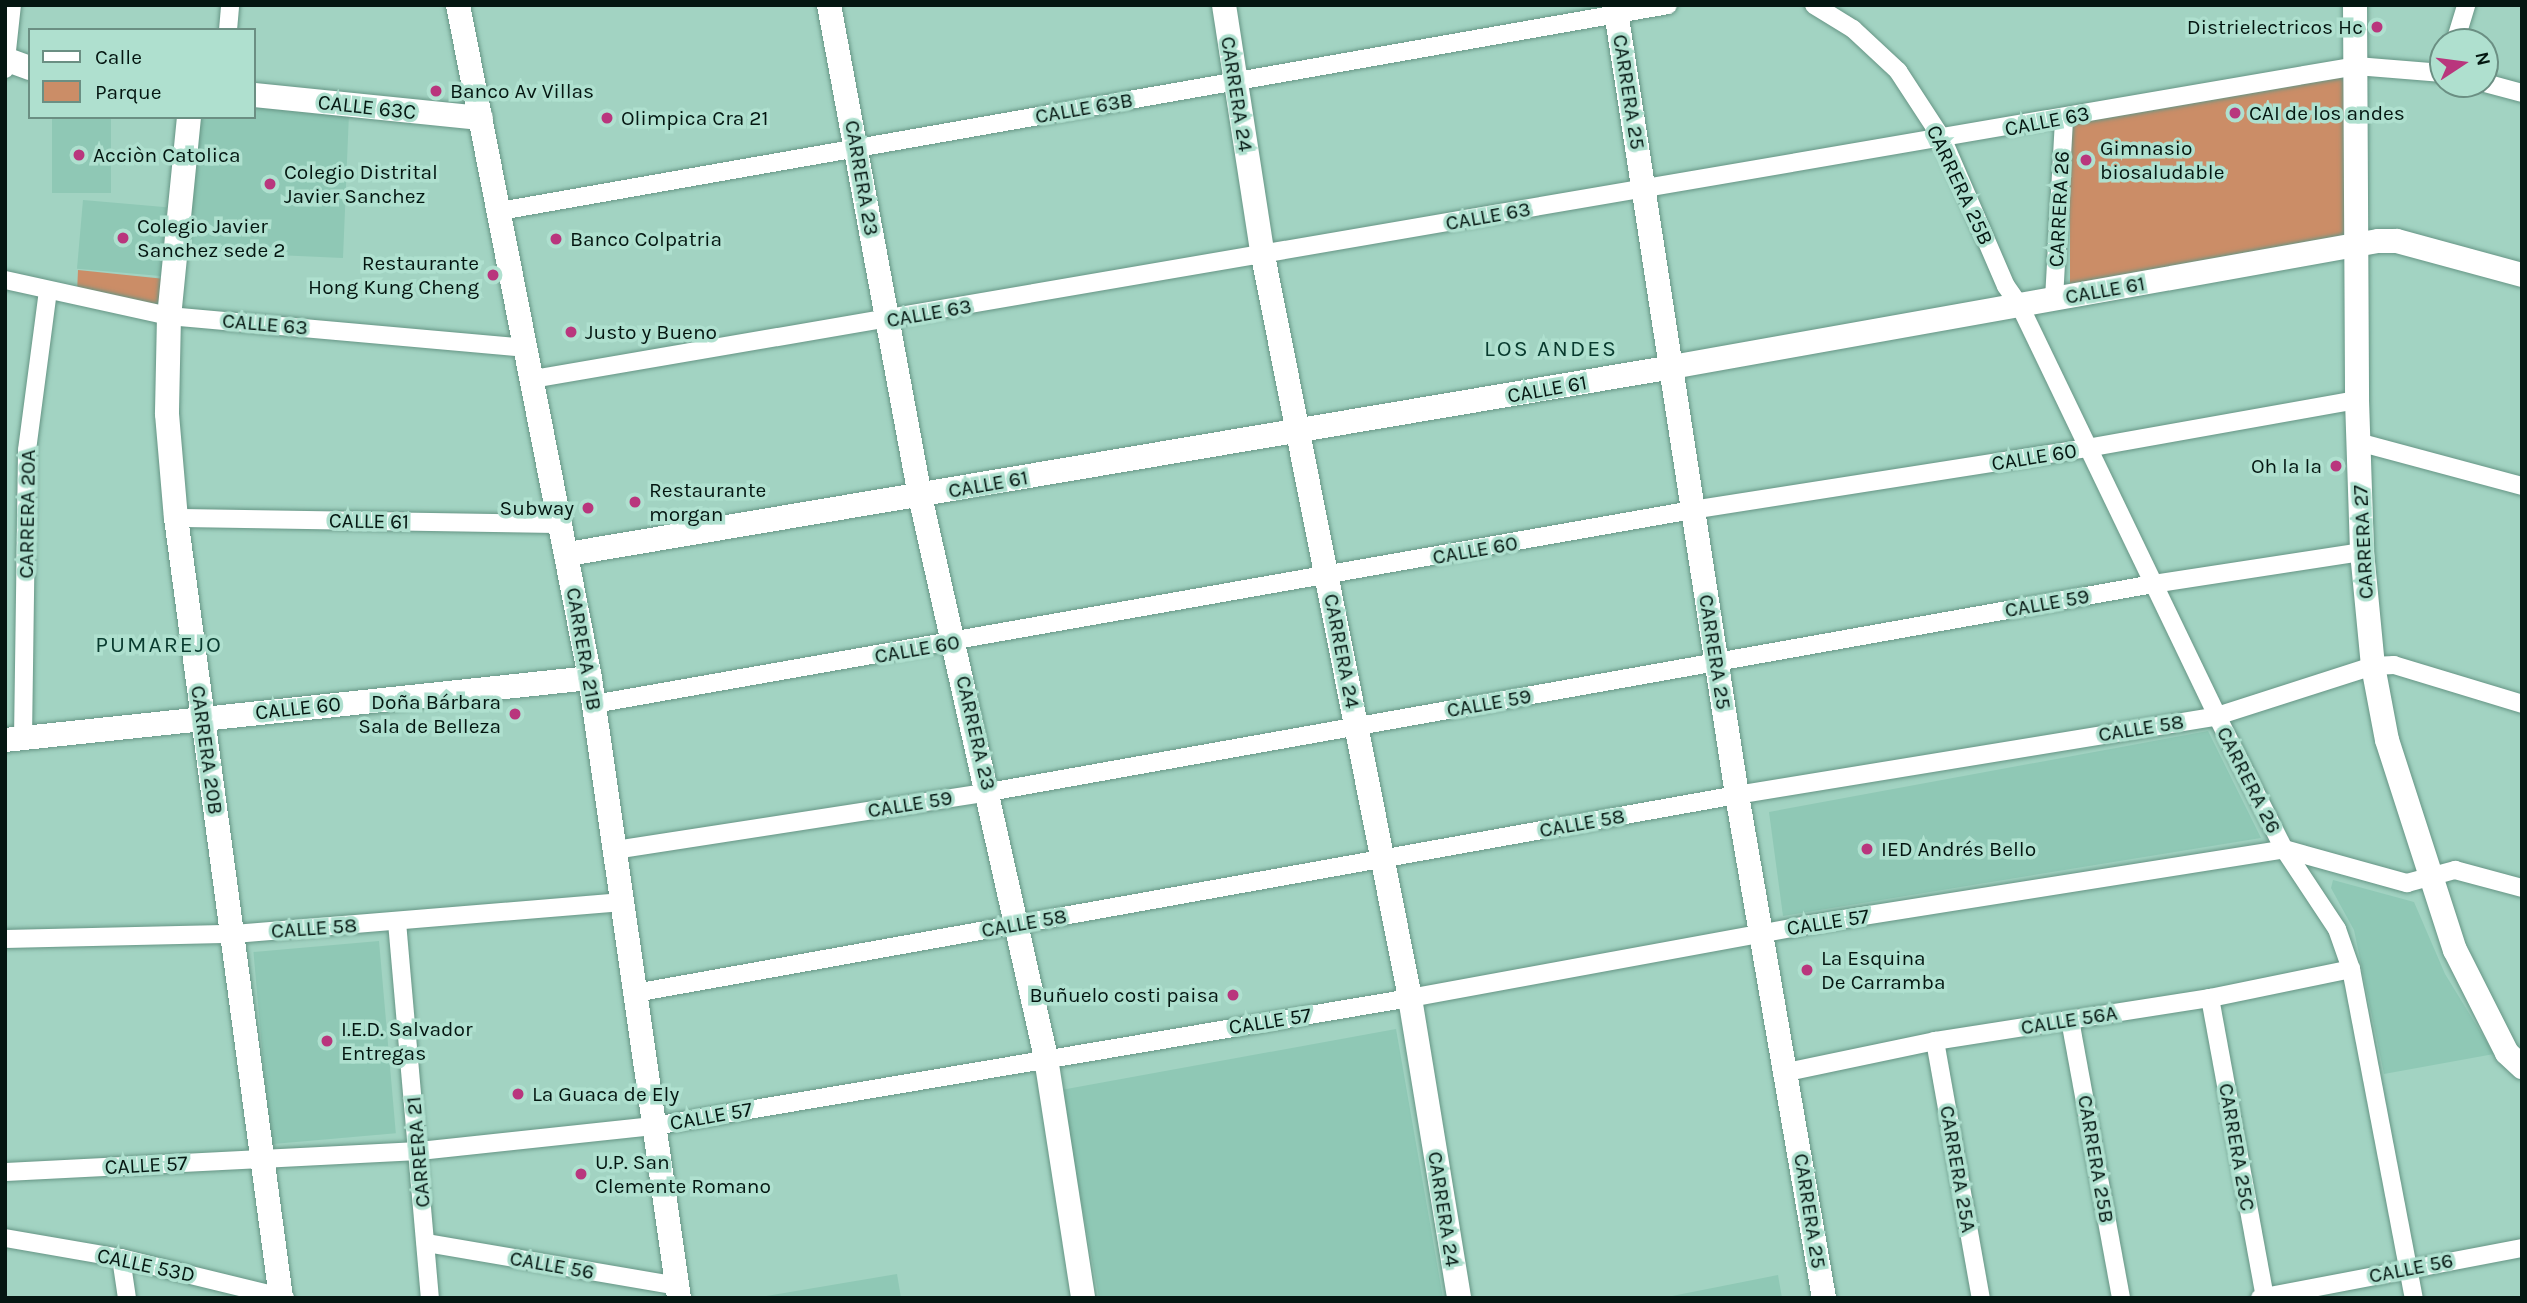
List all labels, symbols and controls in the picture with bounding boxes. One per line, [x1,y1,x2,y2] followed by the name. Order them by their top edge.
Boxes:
[2187,14,2363,40] place label: Distrielectricos Hc
[2369,19,2385,35] marker: Distrielectricos Hc
[28,28,256,119] legend
[2429,28,2499,98] north arrow
[1607,33,1651,151] street label: CARRERA 25
[1215,35,1259,153] street label: CARRERA 24
[95,45,142,69] text: Calle
[2470,50,2495,68] text: N
[450,78,594,104] place label: Banco Av Villas
[95,80,162,104] text: Parque
[428,83,444,99] marker: Banco Av Villas
[1033,87,1135,129] street label: CALLE 63B
[317,89,417,125] street label: CALLE 63C
[2002,100,2092,142] street label: CALLE 63
[2249,100,2405,126] place label: CAI de los andes
[621,105,768,131] place label: Olimpica Cra 21
[2227,105,2243,121] marker: CAI de los andes
[599,110,615,126] marker: Olimpica Cra 21
[839,118,885,238] street label: CARRERA 23
[1921,121,1999,249] street label: CARRERA 25B
[2100,135,2224,185] place label: Gimnasio biosaludable
[93,142,240,168] place label: Acciòn Catolica
[71,147,87,163] marker: Acciòn Catolica
[2043,150,2075,268] street label: CARRERA 26
[2078,152,2094,168] marker: Gimnasio biosaludable
[284,159,438,209] place label: Colegio Distrital Javier Sanchez
[262,176,278,192] marker: Colegio Distrital Javier Sanchez
[1444,196,1532,236] street label: CALLE 63
[137,213,285,263] place label: Colegio Javier Sanchez sede 2
[570,226,722,252] place label: Banco Colpatria
[115,230,131,246] marker: Colegio Javier Sanchez sede 2
[548,231,564,247] marker: Banco Colpatria
[308,250,479,300] place label: Restaurante Hong Kung Cheng
[485,267,501,283] marker: Restaurante Hong Kung Cheng
[2063,271,2147,309] street label: CALLE 61
[885,293,973,333] street label: CALLE 63
[221,308,309,340] street label: CALLE 63
[585,319,717,345] place label: Justo y Bueno
[563,324,579,340] marker: Justo y Bueno
[1485,335,1617,363] district label: LOS ANDES
[1505,370,1589,408] street label: CALLE 61
[1990,438,2078,476] street label: CALLE 60
[13,449,41,579] street label: CARRERA 20A
[2251,453,2322,479] place label: Oh la la
[2328,458,2344,474] marker: Oh la la
[946,465,1030,503] street label: CALLE 61
[649,477,766,527] place label: Restaurante morgan
[2347,484,2379,600] street label: CARRERA 27
[627,494,643,510] marker: Restaurante morgan
[500,495,574,521] place label: Subway
[580,500,596,516] marker: Subway
[329,508,409,534] street label: CALLE 61
[1431,530,1519,570] street label: CALLE 60
[2003,583,2091,623] street label: CALLE 59
[561,585,607,713] street label: CARRERA 21B
[1319,592,1365,710] street label: CARRERA 24
[1693,593,1737,711] street label: CARRERA 25
[873,629,961,669] street label: CALLE 60
[96,631,222,659] district label: PUMAREJO
[951,673,1001,793] street label: CARRERA 23
[1445,683,1533,723] street label: CALLE 59
[185,684,229,816] street label: CARRERA 20B
[358,689,501,739] place label: Doña Bárbara Sala de Belleza
[254,691,342,725] street label: CALLE 60
[507,706,523,722] marker: Doña Bárbara Sala de Belleza
[2096,709,2186,747] street label: CALLE 58
[2211,722,2287,838] street label: CARRERA 26
[866,785,954,823] street label: CALLE 59
[1537,803,1627,843] street label: CALLE 58
[1881,836,2036,862] place label: IED Andrés Bello
[1859,841,1875,857] marker: IED Andrés Bello
[979,903,1069,943] street label: CALLE 58
[1785,903,1871,941] street label: CALLE 57
[270,912,358,944] street label: CALLE 58
[1821,945,1945,995] place label: La Esquina De Carramba
[1799,962,1815,978] marker: La Esquina De Carramba
[1030,982,1219,1008] place label: Buñuelo costi paisa
[1225,987,1241,1003] marker: Buñuelo costi paisa
[2019,1000,2119,1040] street label: CALLE 56A
[1227,1002,1313,1040] street label: CALLE 57
[341,1016,473,1066] place label: I.E.D. Salvador Entregas
[319,1033,335,1049] marker: I.E.D. Salvador Entregas
[532,1081,679,1107] place label: La Guaca de Ely
[2213,1081,2261,1213] street label: CARRERA 25C
[510,1086,526,1102] marker: La Guaca de Ely
[2072,1093,2120,1225] street label: CARRERA 25B
[401,1095,435,1209] street label: CARRERA 21
[668,1096,754,1136] street label: CALLE 57
[1934,1104,1982,1234] street label: CARRERA 25A
[595,1149,771,1199] place label: U.P. San Clemente Romano
[104,1150,188,1180] street label: CALLE 57
[1422,1150,1466,1268] street label: CARRERA 24
[1788,1152,1832,1270] street label: CARRERA 25
[573,1166,589,1182] marker: U.P. San Clemente Romano
[95,1242,197,1288] street label: CALLE 53D
[508,1245,596,1285] street label: CALLE 56
[2367,1247,2455,1289] street label: CALLE 56

